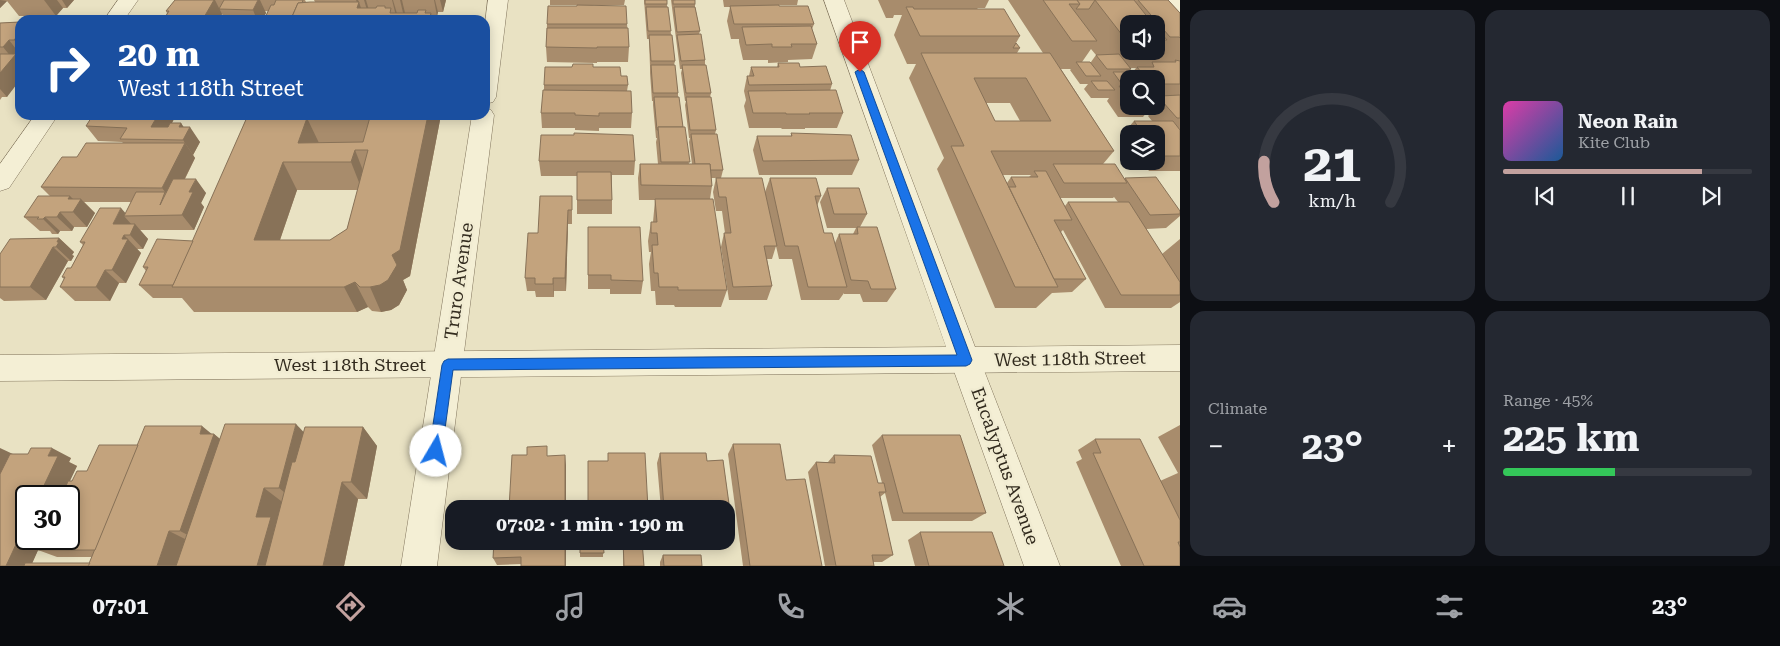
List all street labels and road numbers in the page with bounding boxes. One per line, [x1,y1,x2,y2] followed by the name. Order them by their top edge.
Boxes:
[440,221,477,341] street label: Truro Avenue
[994,347,1146,370] street label: West 118th Street
[274,354,426,375] street label: West 118th Street
[967,384,1044,548] street label: Eucalyptus Avenue

